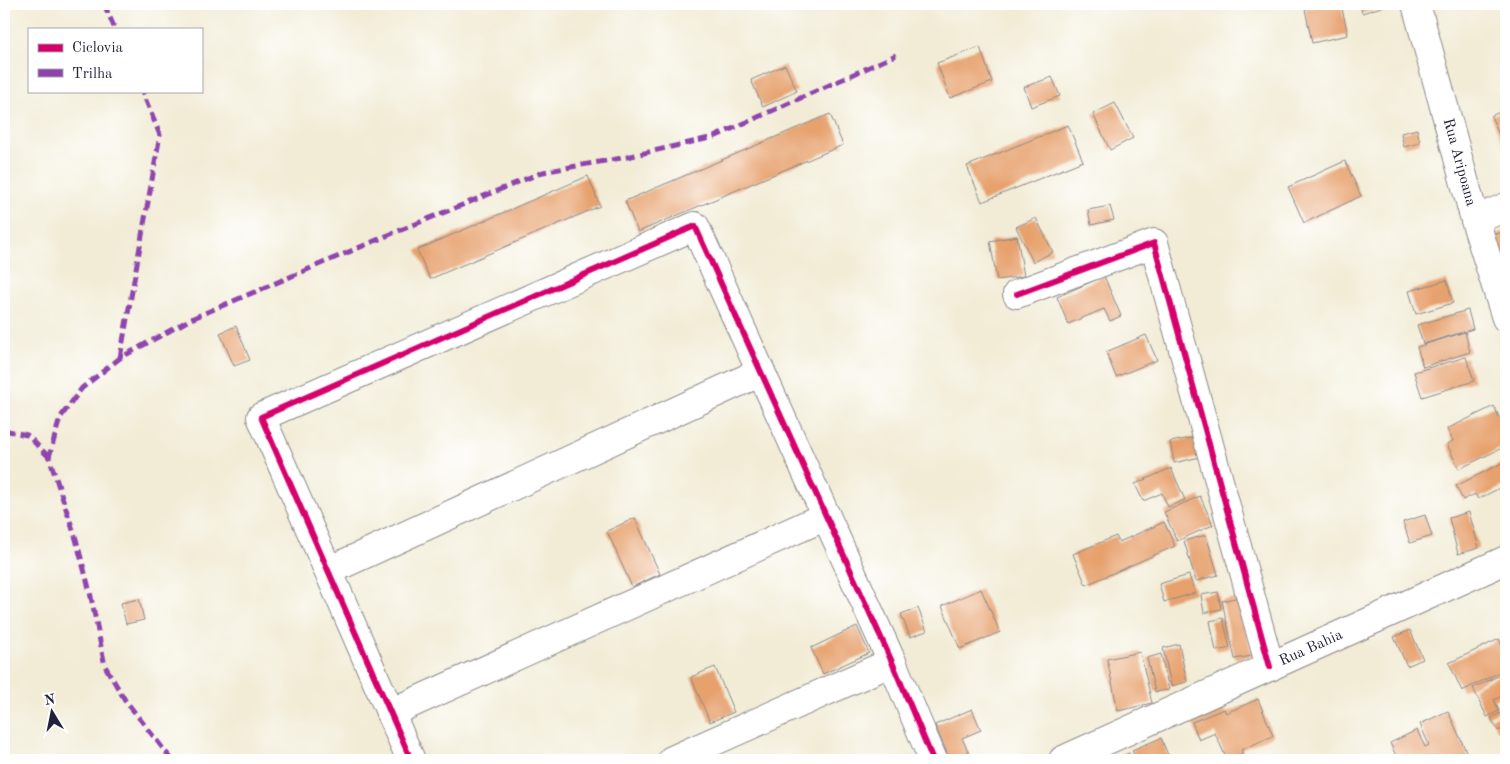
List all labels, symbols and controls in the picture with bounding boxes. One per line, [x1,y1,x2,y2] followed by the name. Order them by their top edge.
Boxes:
[28,28,202,92] legend
[72,41,124,56] text: Ciclovia
[72,67,113,82] text: Trilha
[1440,117,1478,208] street label: Rua Aripoana
[1277,627,1345,669] street label: Rua Bahia
[28,686,78,736] north arrow
[43,692,57,708] text: N

